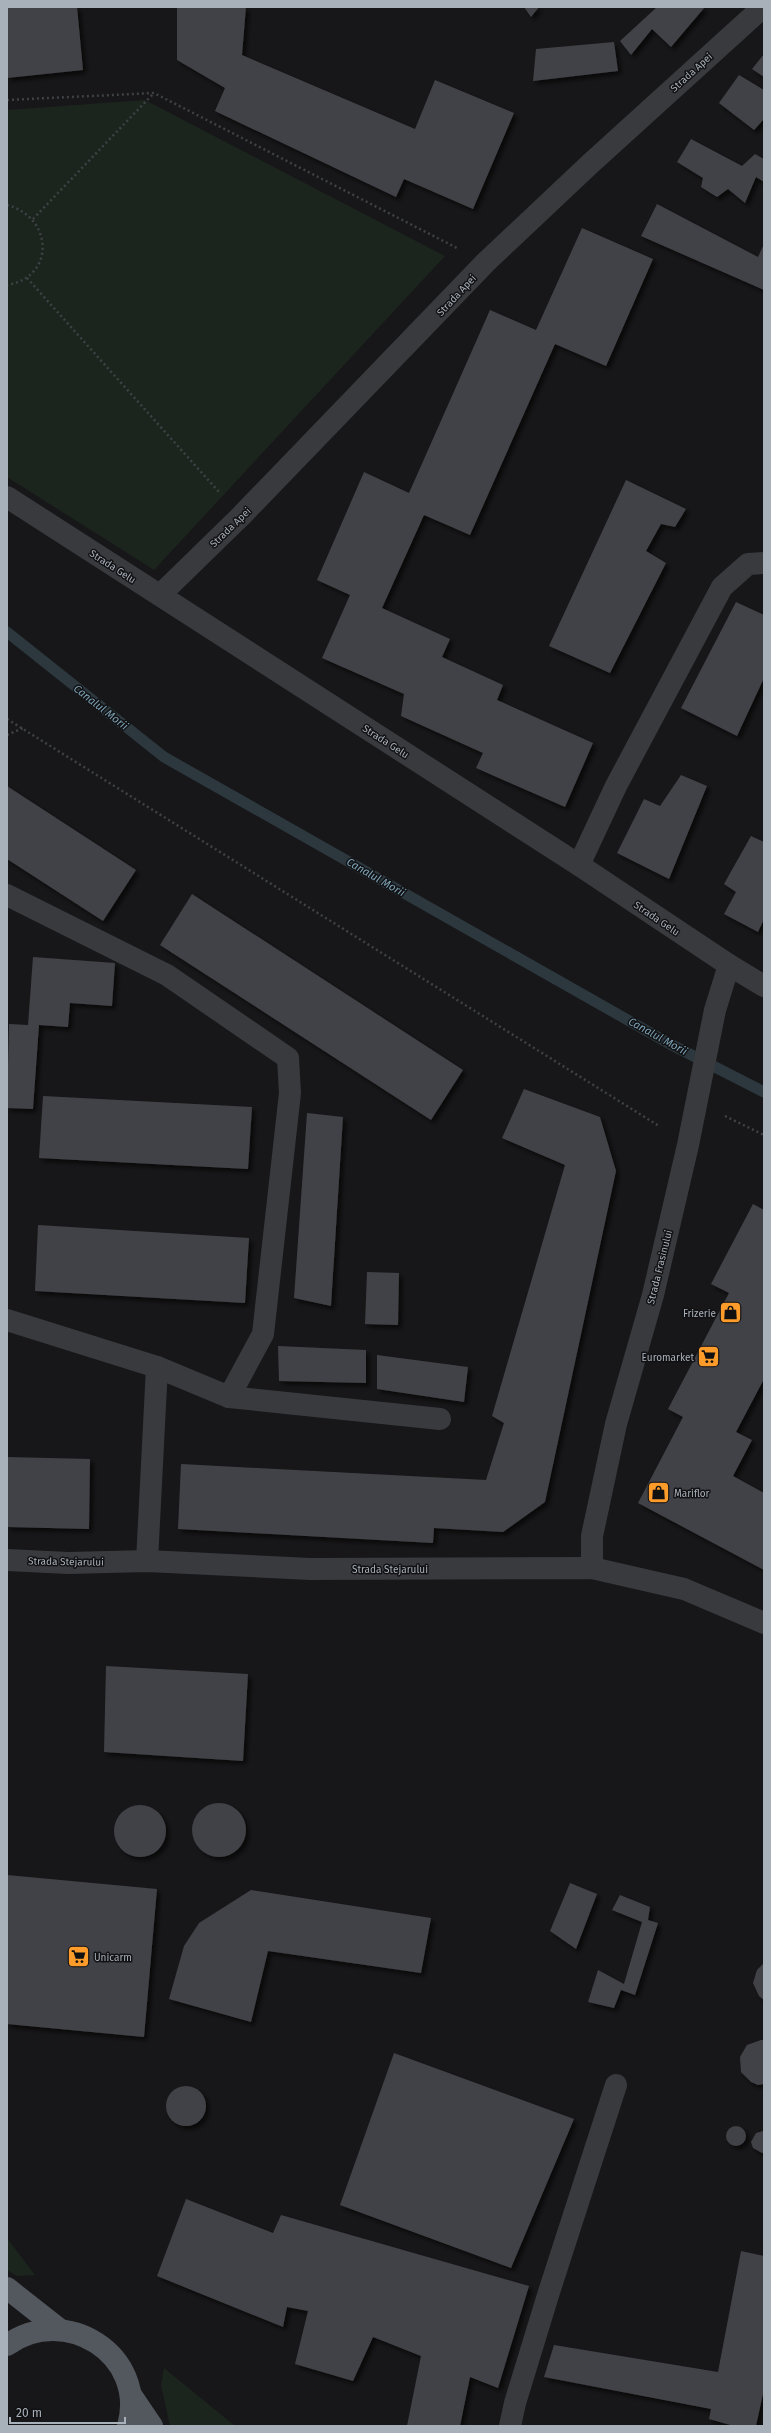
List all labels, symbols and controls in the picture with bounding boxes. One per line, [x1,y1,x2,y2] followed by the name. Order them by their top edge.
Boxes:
[668,51,715,95] street label: Strada Apei
[435,272,479,319] street label: Strada Apei
[208,505,254,550] street label: Strada Apei
[87,547,138,586] street label: Strada Gelu
[71,682,130,733] water label: Canalul Morii
[360,722,411,761] street label: Strada Gelu
[344,855,407,899] water label: Canalul Morii
[631,899,682,939] street label: Strada Gelu
[626,1015,690,1058] water label: Canalul Morii
[645,1229,675,1306] street label: Strada Frasinului
[718,1300,744,1326] shop icon: Frizerie
[683,1308,716,1320] place label: Frizerie
[696,1344,722,1370] supermarket icon: Euromarket
[642,1352,694,1364] place label: Euromarket
[646,1480,672,1506] shop icon: Mariflor
[674,1488,710,1500] place label: Mariflor
[28,1555,104,1569] street label: Strada Stejarului
[352,1564,428,1576] street label: Strada Stejarului
[66,1944,92,1970] supermarket icon: Unicarm
[94,1952,132,1964] place label: Unicarm
[10,2399,125,2425] scale bar
[16,2406,42,2420] text: 20 m

